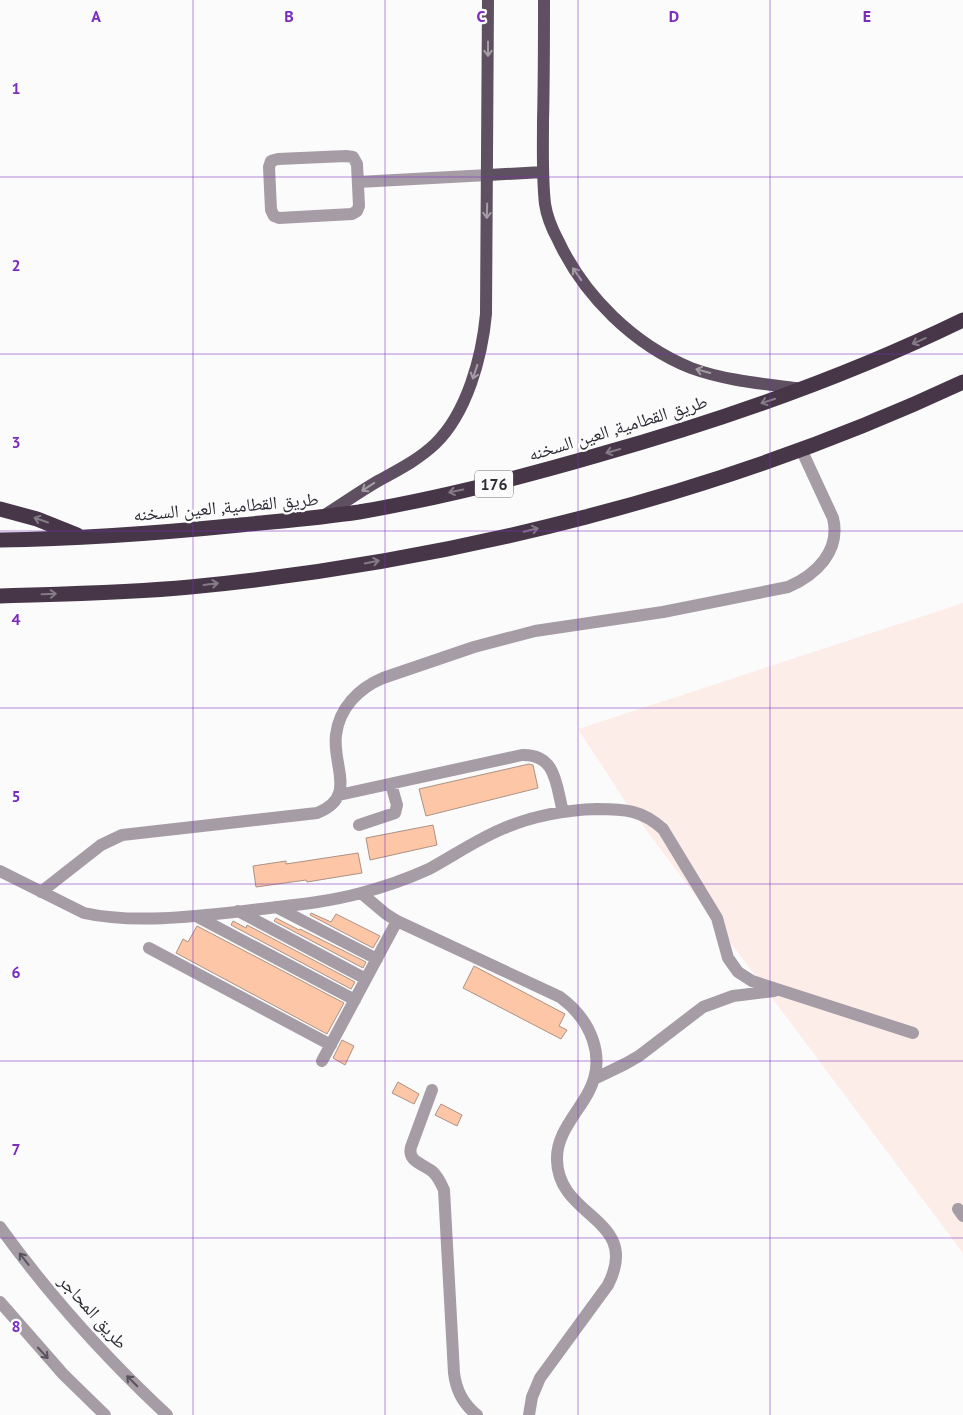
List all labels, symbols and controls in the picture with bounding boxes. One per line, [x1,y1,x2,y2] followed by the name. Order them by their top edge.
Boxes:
[91,6,101,26] text: A
[284,6,294,26] text: B
[477,6,486,26] text: C
[669,6,679,26] text: D
[863,6,871,26] text: E
[483,40,493,56] one-way arrow
[11,78,21,98] text: 1
[483,203,492,219] one-way arrow
[11,255,21,275] text: 2
[572,267,582,281] one-way arrow
[912,336,927,346] one-way arrow
[470,364,479,380] one-way arrow
[696,366,712,376] one-way arrow
[526,389,710,466] street label: طريق القطامية, العين السخنه
[761,397,776,406] one-way arrow
[11,432,21,452] text: 3
[606,446,622,456] one-way arrow
[475,470,513,498] road number: 176
[362,483,376,493] one-way arrow
[132,487,319,526] street label: طريق القطامية, العين السخنه
[449,487,465,497] one-way arrow
[34,515,49,524] one-way arrow
[523,525,539,534] one-way arrow
[363,557,379,567] one-way arrow
[203,579,219,589] one-way arrow
[40,590,56,599] one-way arrow
[11,609,21,629] text: 4
[11,786,21,806] text: 5
[11,962,21,982] text: 6
[11,1139,21,1159] text: 7
[19,1253,30,1266] one-way arrow
[53,1269,133,1354] street label: طريق المحاجر
[11,1316,21,1336] text: 8
[37,1346,49,1359] one-way arrow
[126,1375,138,1387] one-way arrow

